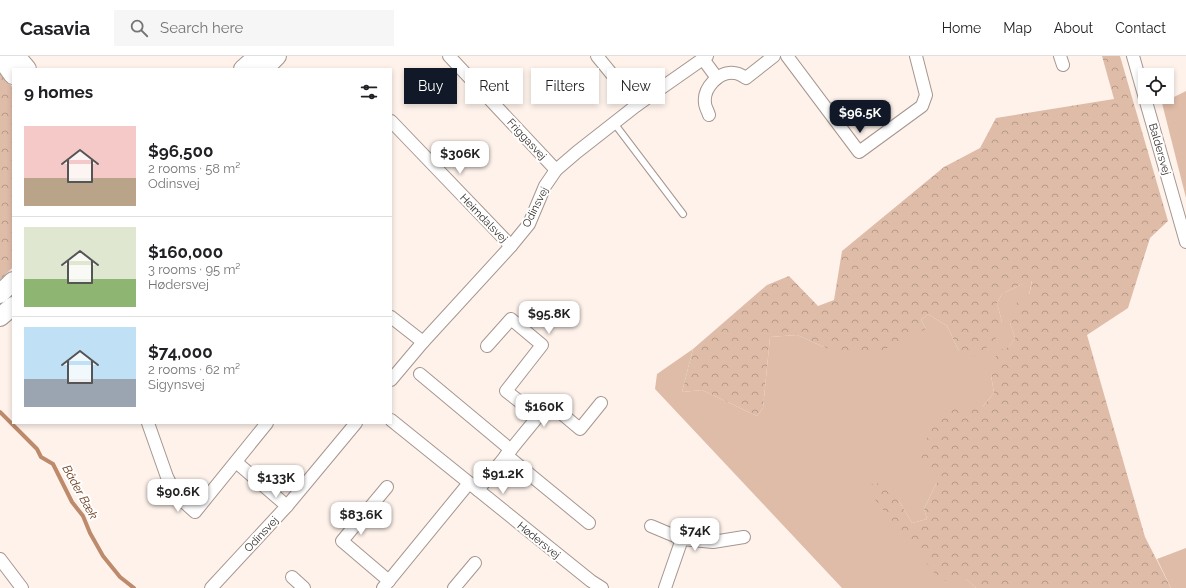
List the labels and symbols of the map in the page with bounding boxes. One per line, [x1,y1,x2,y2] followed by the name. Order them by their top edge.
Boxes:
[827,100,893,134] pin: $96.5K
[504,116,549,163] street label: Friggasvej
[1146,122,1173,177] street label: Baldersvej
[432,141,488,175] pin: $306K
[520,185,551,230] street label: Odinsvej
[457,191,510,245] street label: Heimdalsvej
[516,301,582,335] pin: $95.8K
[516,394,572,428] pin: $160K
[470,461,536,495] pin: $91.2K
[59,462,101,522] water label: Båder Bæk
[248,465,304,499] pin: $133K
[145,479,211,513] pin: $90.6K
[328,502,394,536] pin: $83.6K
[242,514,281,555] street label: Odinsvej
[671,518,719,552] pin: $74K
[515,519,563,562] street label: Hødersvej

